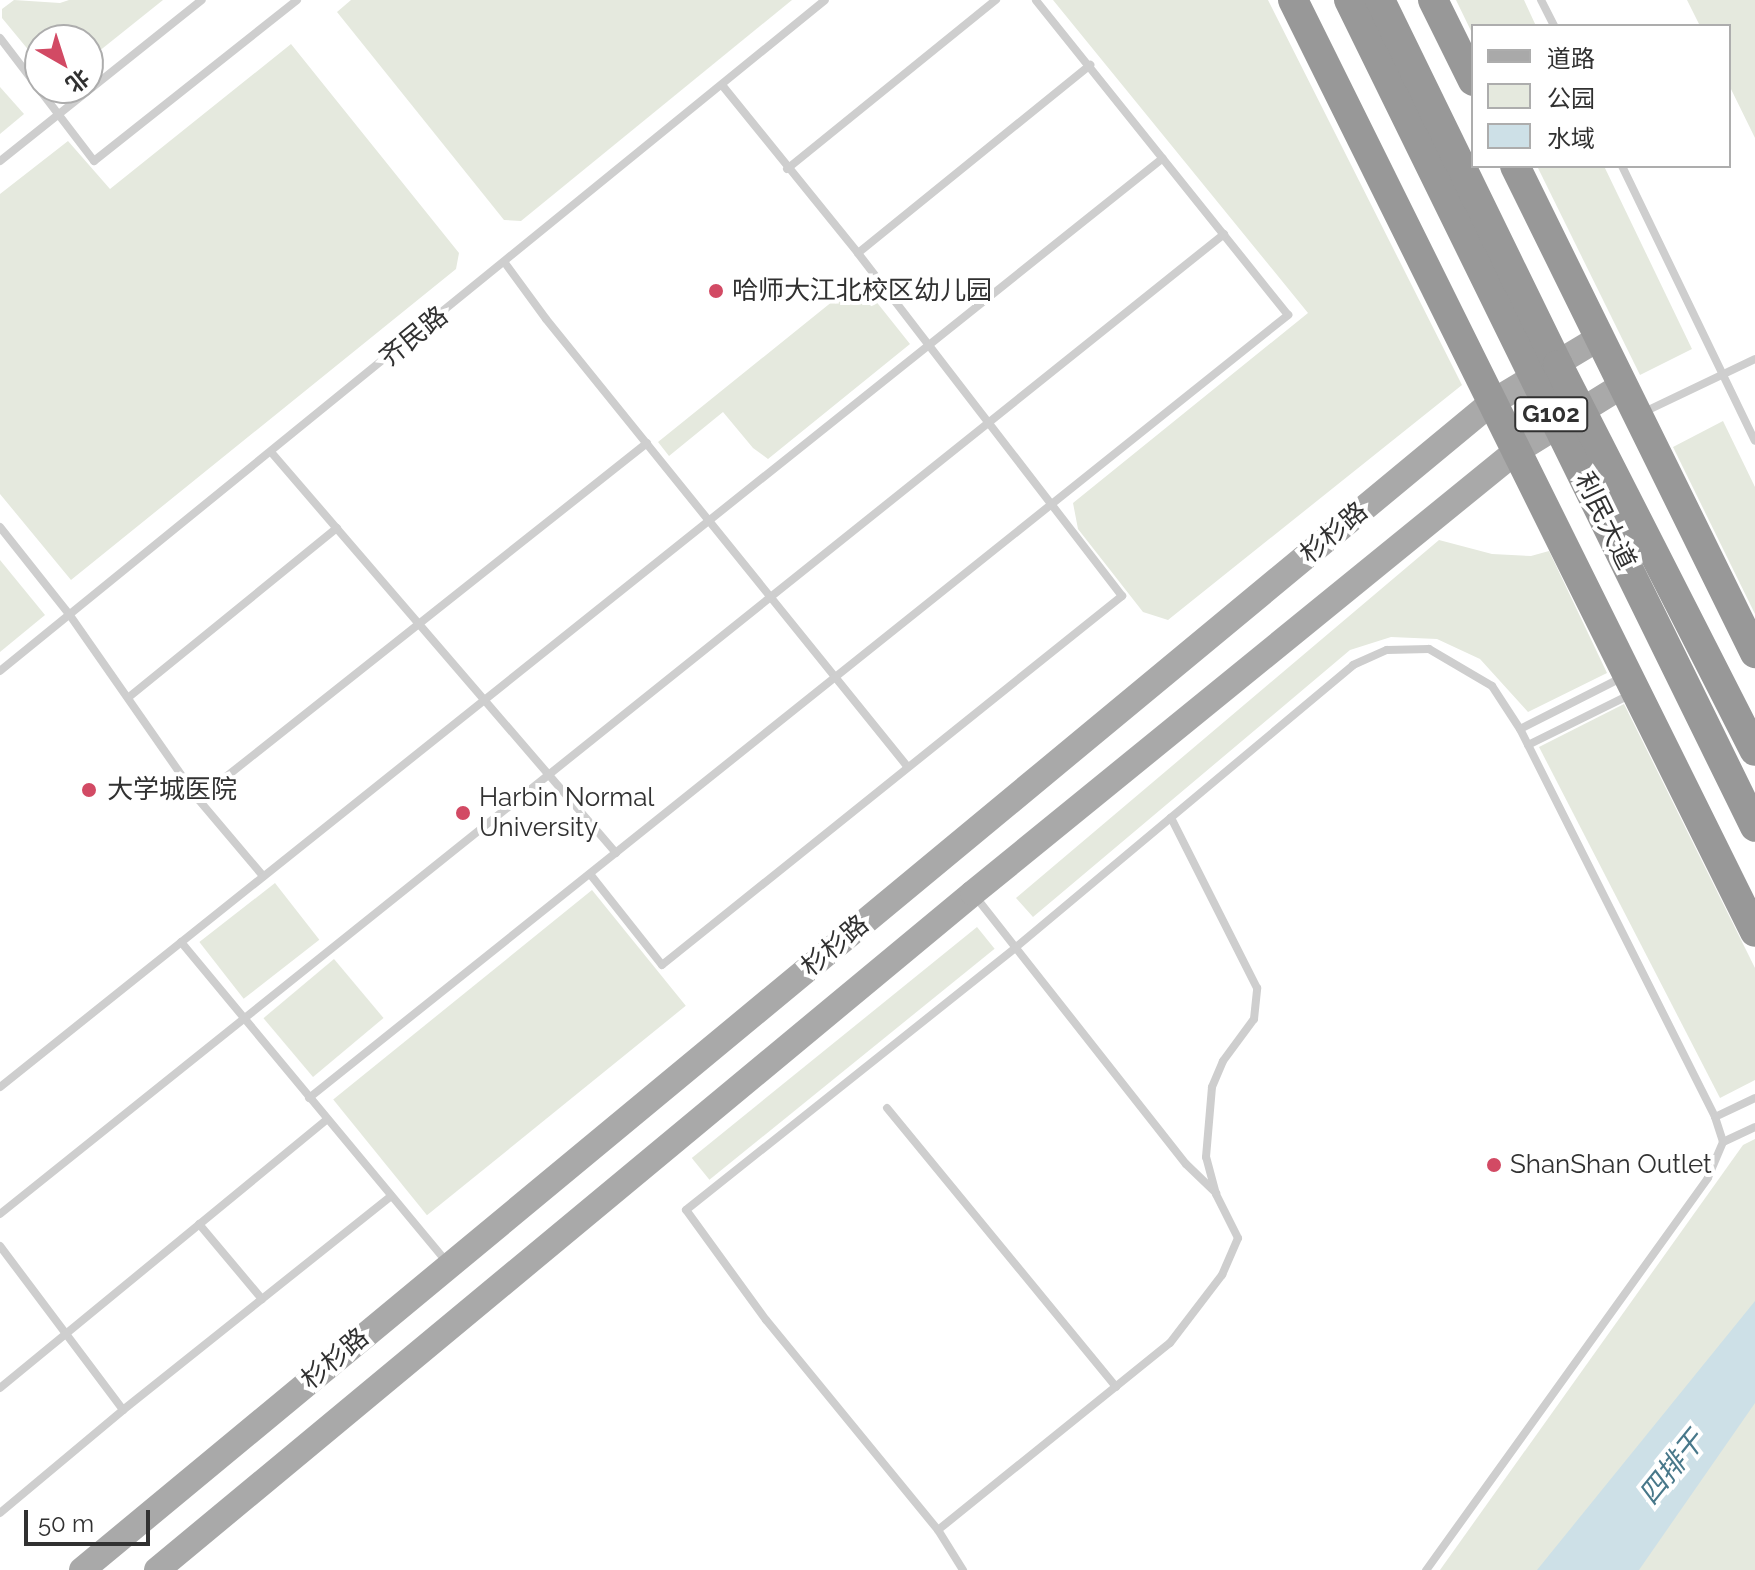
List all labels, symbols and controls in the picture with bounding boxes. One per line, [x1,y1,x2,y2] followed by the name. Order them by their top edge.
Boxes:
[24,24,104,104] north arrow
[1471,24,1731,168] legend
[1547,44,1595,73] text: 道路
[61,64,95,98] text: 北
[1547,84,1595,113] text: 公园
[1547,124,1595,153] text: 水域
[732,275,992,307] place label: 哈师大江北校区幼儿园
[707,282,725,300] marker: 哈师大江北校区幼儿园
[374,300,454,374] street label: 齐民路
[1513,394,1589,434] road number: G102
[1568,467,1642,575] street label: 利民大道
[1294,496,1374,570] street label: 杉杉路
[107,774,237,806] place label: 大学城医院
[78,779,100,801] marker: 大学城医院
[479,782,654,844] place label: Harbin Normal University
[454,804,472,822] marker: Harbin Normal University
[795,909,875,983] street label: 杉杉路
[1510,1149,1712,1181] place label: ShanShan Outlet
[1485,1156,1503,1174] marker: ShanShan Outlet
[295,1322,375,1396] street label: 杉杉路
[1633,1425,1711,1511] water label: 四排干
[28,1494,154,1544] scale bar
[38,1509,94,1538] text: 50 m

